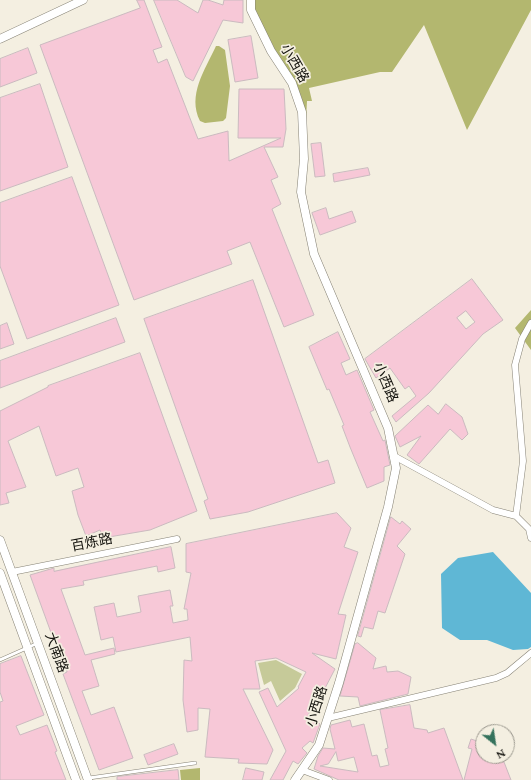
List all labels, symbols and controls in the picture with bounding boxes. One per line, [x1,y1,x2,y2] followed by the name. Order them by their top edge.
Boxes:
[275,42,311,86] street label: 小西路
[368,360,400,406] street label: 小西路
[70,532,114,556] street label: 百炼路
[40,630,70,676] street label: 大南路
[304,684,332,730] street label: 小西路
[475,724,515,764] north arrow
[493,744,509,764] text: N

